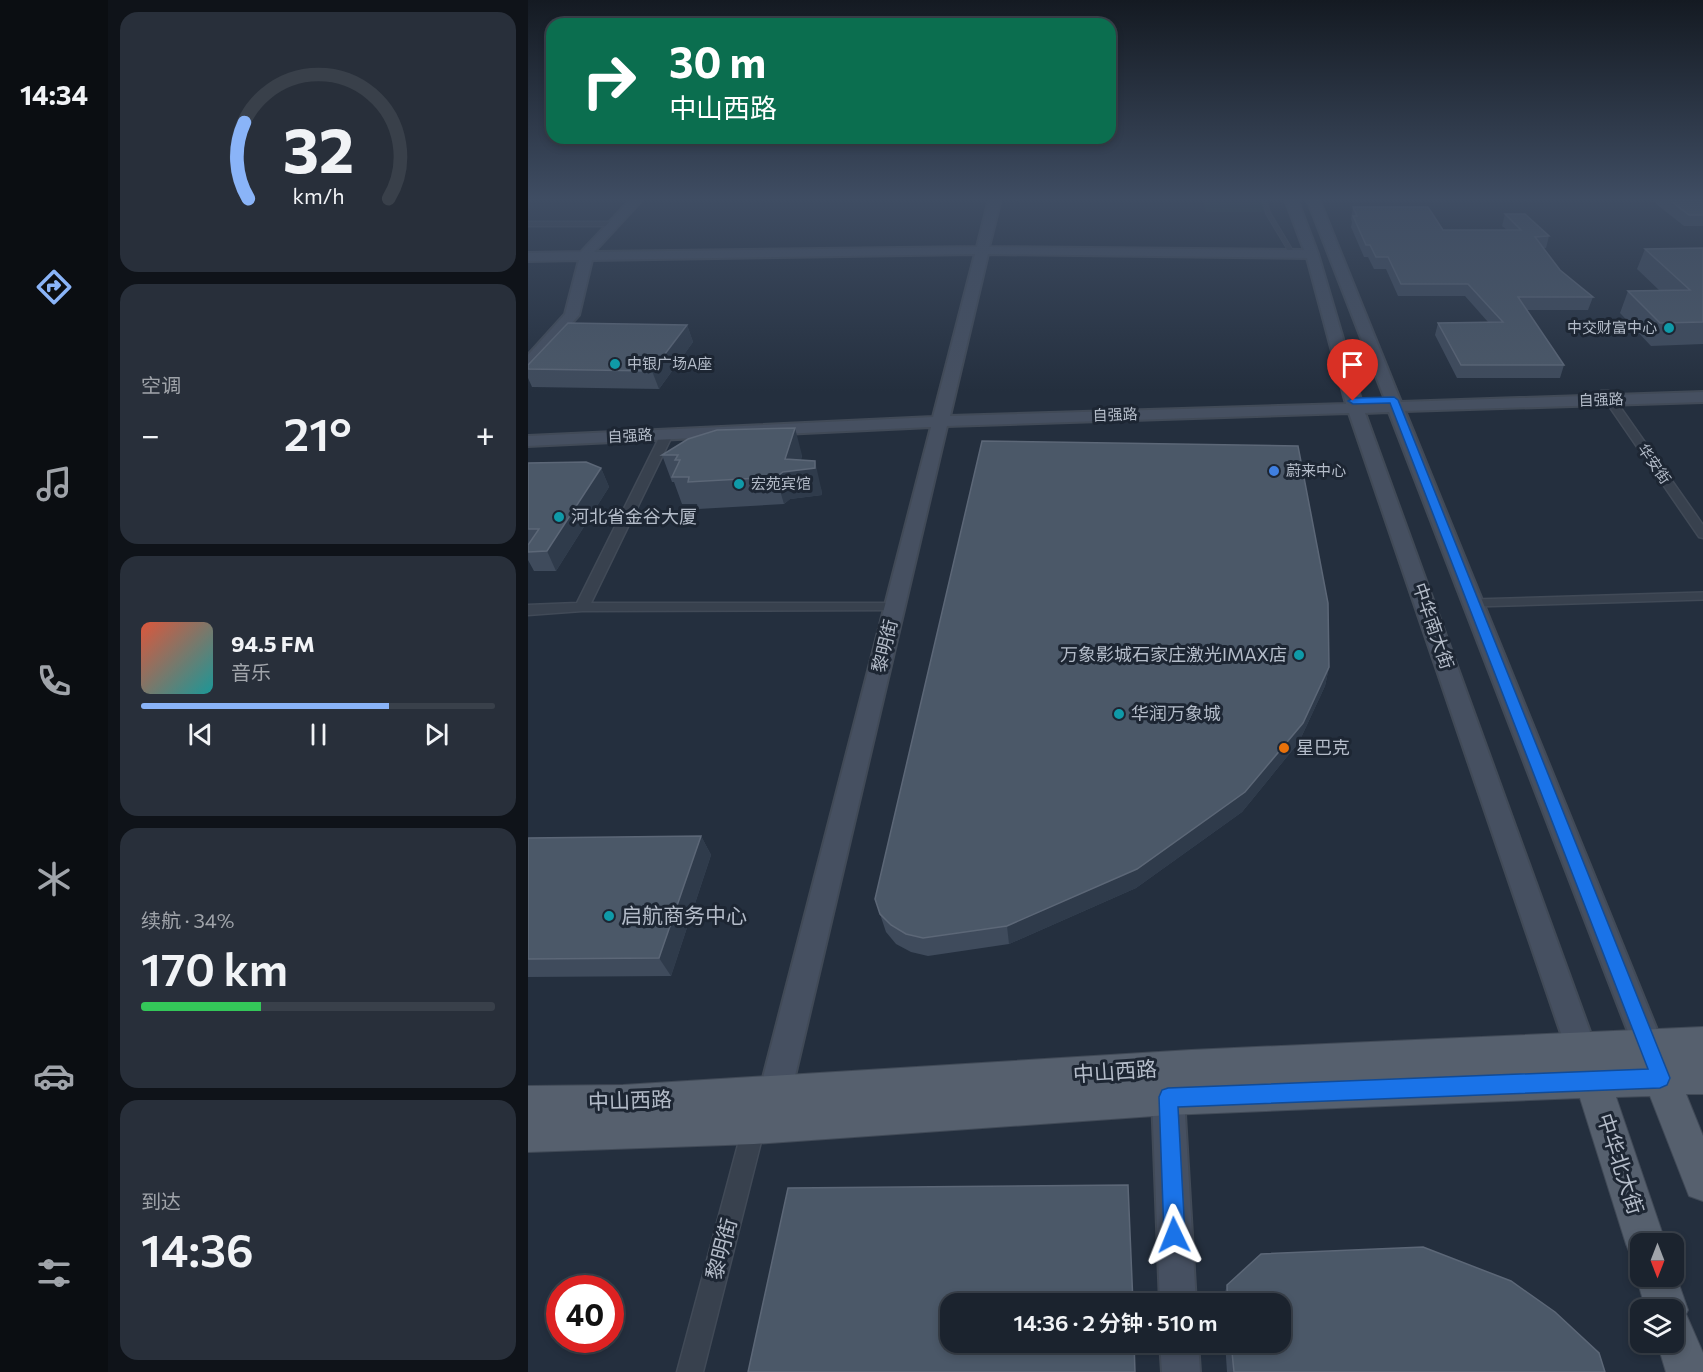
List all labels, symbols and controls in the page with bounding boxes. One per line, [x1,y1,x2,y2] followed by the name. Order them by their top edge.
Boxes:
[669,35,766,87] text: 30 m
[570,42,648,120] icon: right
[20,78,88,111] text: 14:34
[669,91,777,124] text: 中山西路
[282,110,354,186] text: 32
[292,182,344,208] text: km/h
[33,266,75,308] icon: directions
[1567,318,1657,336] place label: 中交财富中心
[1662,321,1676,335] marker: 中交财富中心
[1327,339,1378,401] pin
[1336,348,1369,381] icon: arrive
[627,354,712,372] place label: 中银广场A座
[608,357,622,371] marker: 中银广场A座
[141,373,181,397] text: 空调
[1578,389,1624,409] street label: 自强路
[1092,404,1138,424] street label: 自强路
[284,405,352,460] text: 21°
[141,413,160,454] text: −
[476,413,495,454] text: +
[607,425,653,445] street label: 自强路
[1635,440,1675,487] street label: 华安街
[1286,461,1346,479] place label: 蔚来中心
[33,463,75,505] icon: music
[1267,464,1281,478] marker: 蔚来中心
[751,474,811,492] place label: 宏苑宾馆
[732,477,746,491] marker: 宏苑宾馆
[571,505,697,527] place label: 河北省金谷大厦
[552,510,566,524] marker: 河北省金谷大厦
[1409,580,1459,672] street label: 中华南大街
[867,617,901,675] street label: 黎明街
[231,630,315,657] text: 94.5 FM
[1060,643,1287,665] place label: 万象影城石家庄激光IMAX店
[1292,648,1306,662] marker: 万象影城石家庄激光IMAX店
[33,660,75,702] icon: phone
[231,660,271,684] text: 音乐
[1131,702,1221,724] place label: 华润万象城
[1112,707,1126,721] marker: 华润万象城
[184,718,217,751] icon: previous
[302,718,335,751] icon: pause
[420,718,453,751] icon: next
[1296,736,1350,758] place label: 星巴克
[1277,741,1291,755] marker: 星巴克
[33,858,75,900] icon: climate
[621,902,747,927] place label: 启航商务中心
[141,908,234,932] text: 续航 · 34%
[602,909,616,923] marker: 启航商务中心
[141,940,288,995] text: 170 km
[33,1055,75,1097] icon: car
[1072,1055,1158,1086] street label: 中山西路
[588,1086,672,1113] street label: 中山西路
[1593,1110,1650,1217] street label: 中华北大街
[141,1189,181,1213] text: 到达
[1142,1203,1206,1267] position arrow
[700,1215,741,1282] street label: 黎明街
[141,1221,254,1276] text: 14:36
[1630,1233,1684,1287] north arrow
[1630,1233,1684,1353] map controls
[33,1252,75,1294] icon: filters
[546,1275,624,1353] speed limit sign: 40
[1630,1299,1684,1353] button: layers
[1013,1309,1218,1336] text: 14:36 · 2 分钟 · 510 m

